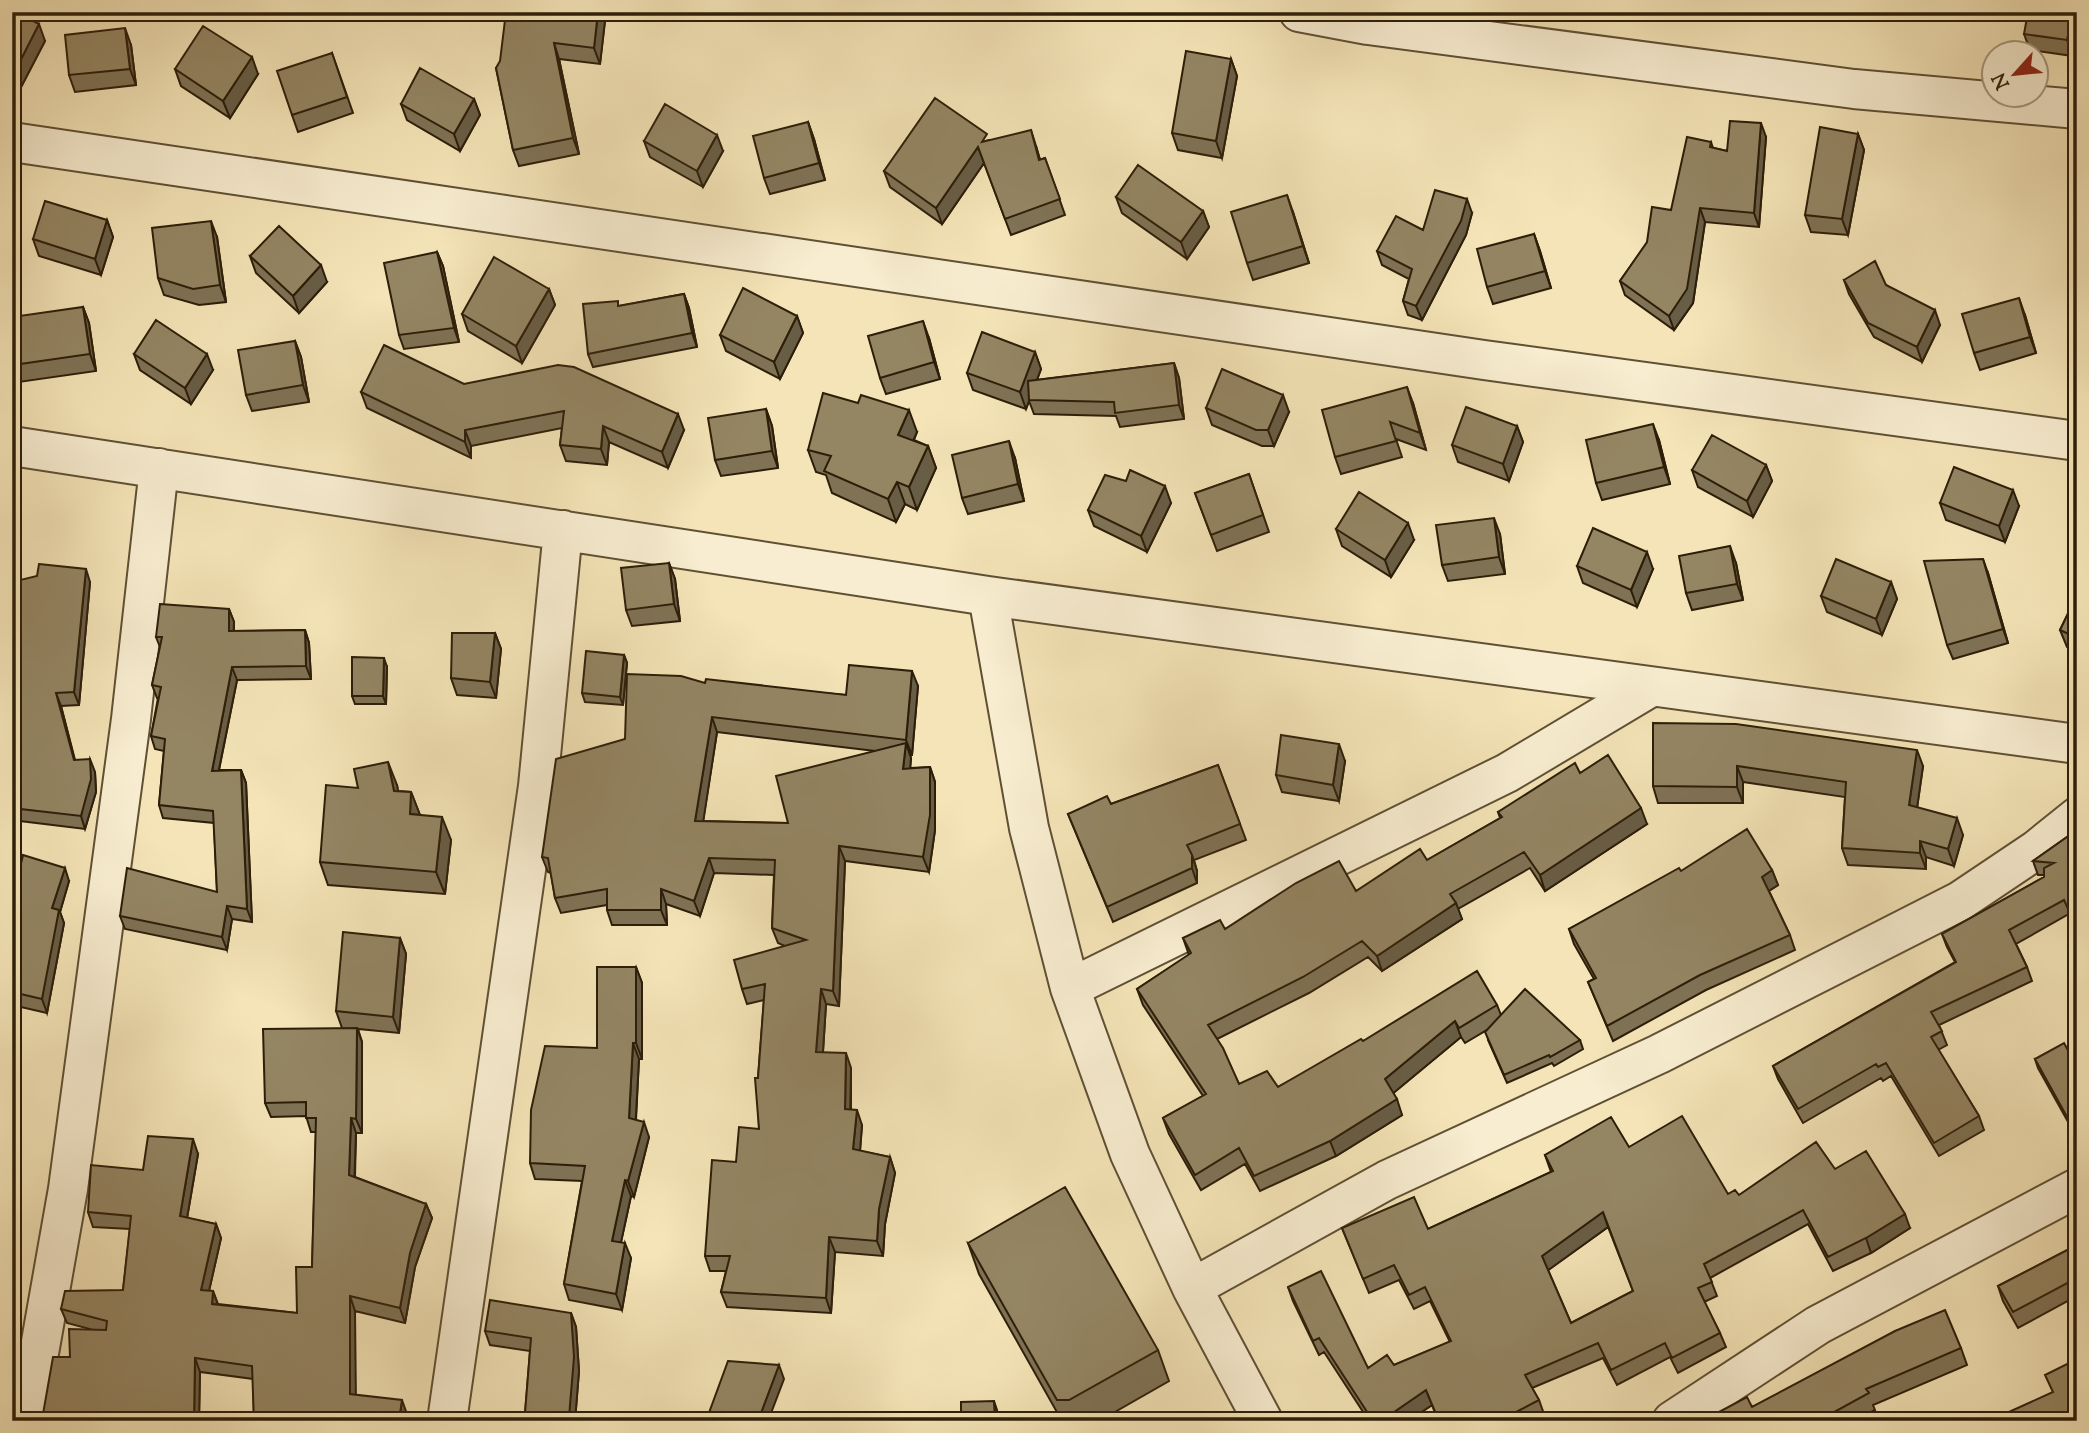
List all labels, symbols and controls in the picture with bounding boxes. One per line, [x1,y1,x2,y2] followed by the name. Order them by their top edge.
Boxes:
[1980,38,2050,108] north arrow
[1987,68,2018,93] text: N

